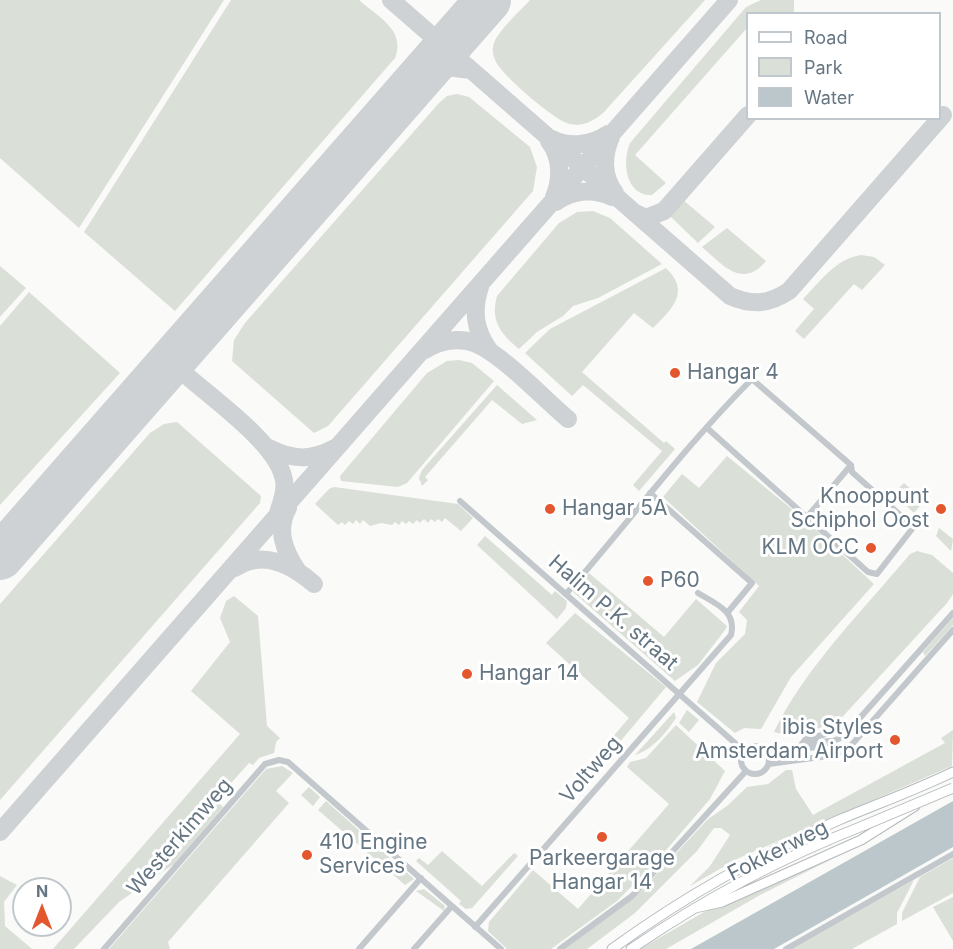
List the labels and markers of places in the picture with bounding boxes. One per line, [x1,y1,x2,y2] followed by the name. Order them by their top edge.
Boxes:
[687,360,779,386] place label: Hangar 4
[668,366,682,380] marker: Hangar 4
[791,484,929,534] place label: Knooppunt Schiphol Oost
[562,496,668,522] place label: Hangar 5A
[543,502,557,516] marker: Hangar 5A
[934,502,948,516] marker: Knooppunt Schiphol Oost
[761,535,859,561] place label: KLM OCC
[864,541,878,555] marker: KLM OCC
[660,568,700,594] place label: P60
[641,574,655,588] marker: P60
[479,661,579,687] place label: Hangar 14
[460,667,474,681] marker: Hangar 14
[695,715,883,765] place label: ibis Styles Amsterdam Airport
[888,733,902,747] marker: ibis Styles Amsterdam Airport
[319,830,427,880] place label: 410 Engine Services
[595,830,609,844] marker: Parkeergarage Hangar 14
[529,846,675,896] place label: Parkeergarage Hangar 14
[300,848,314,862] marker: 410 Engine Services

